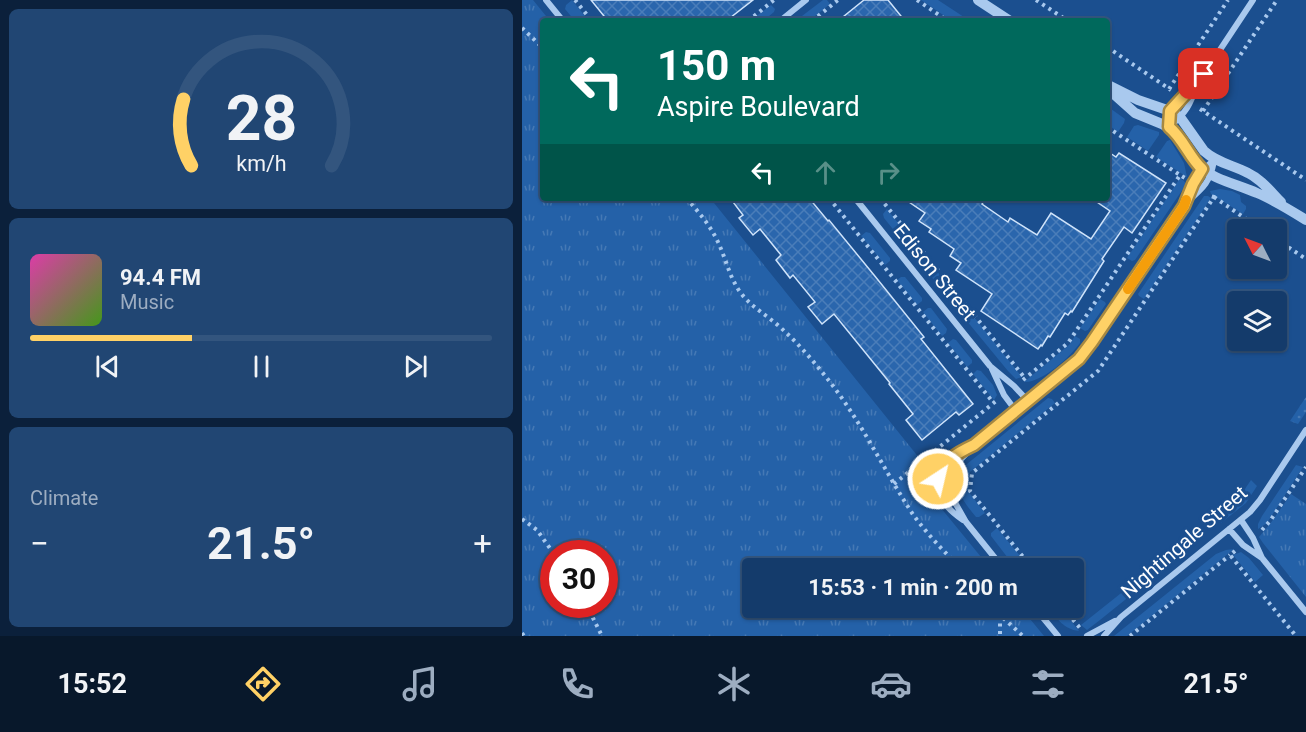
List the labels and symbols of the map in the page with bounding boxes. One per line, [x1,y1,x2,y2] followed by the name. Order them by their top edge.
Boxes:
[1178,48,1229,99] pin
[889,219,981,325] street label: Edison Street
[1227,219,1287,279] north arrow
[906,447,970,511] position arrow
[1116,481,1252,603] street label: Nightingale Street
[540,540,618,618] speed limit sign: 30

